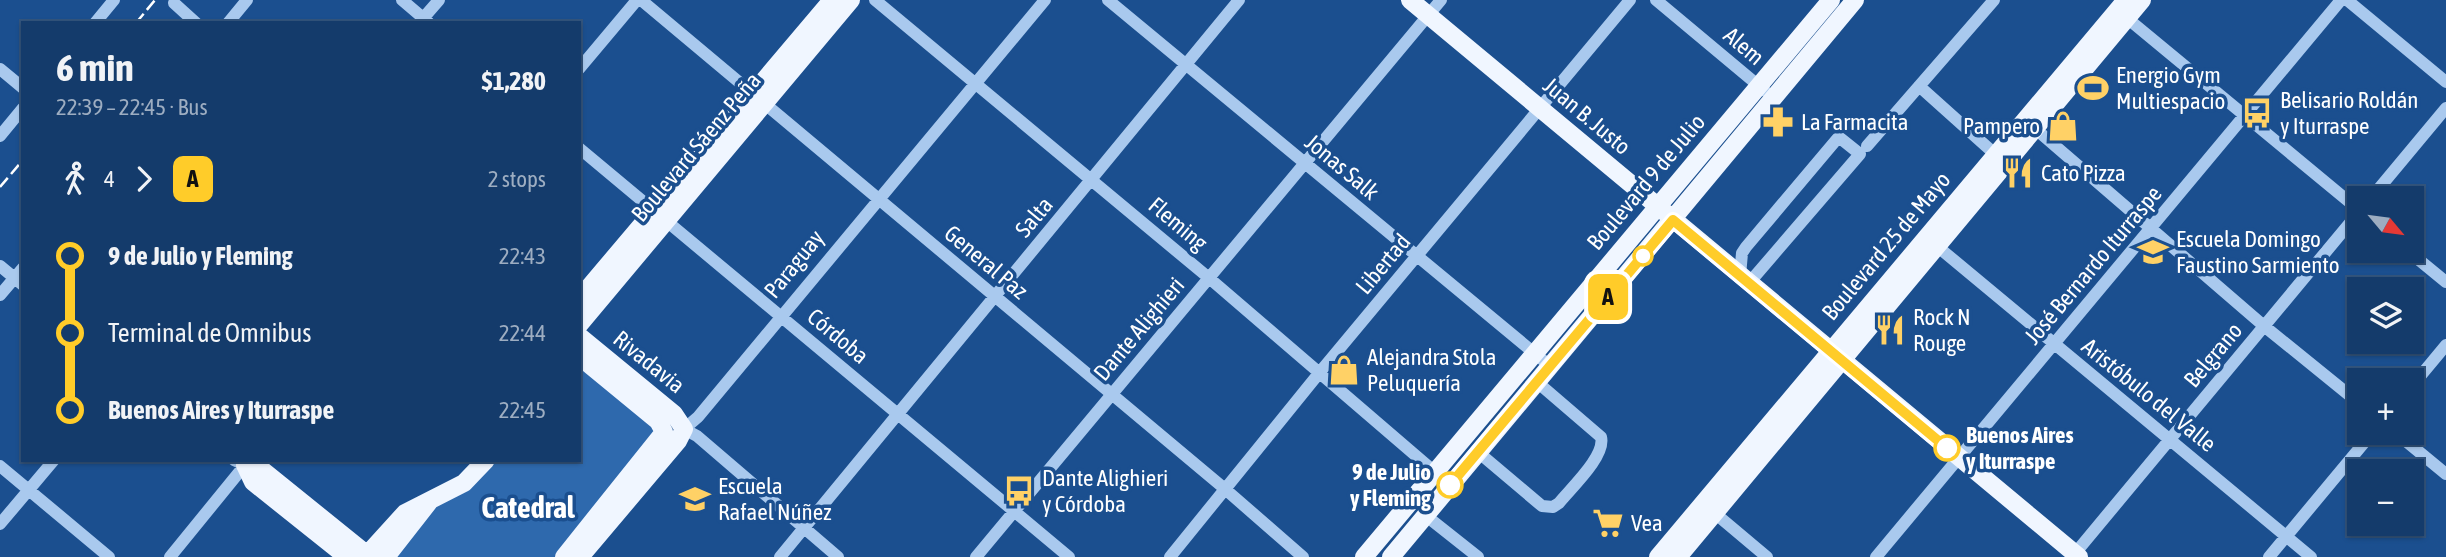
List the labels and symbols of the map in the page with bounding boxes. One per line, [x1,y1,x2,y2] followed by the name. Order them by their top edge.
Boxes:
[1719,22,1769,70] street label: Alem
[2116,62,2225,114] place label: Energio Gym Multiespacio
[626,67,766,227] street label: Boulevard Sáenz Peña
[2076,71,2110,105] sports icon: Energio Gym Multiespacio
[1538,72,1636,160] street label: Juan B. Justo
[2280,87,2419,139] place label: Belisario Roldán y Iturraspe
[2240,96,2274,130] bus stop icon: Belisario Roldán y Iturraspe
[1761,105,1795,139] pharmacy icon: La Farmacita
[1582,109,1710,255] street label: Boulevard 9 de Julio
[1801,109,1908,135] place label: La Farmacita
[2046,109,2080,143] shop icon: Pampero
[1963,113,2040,139] place label: Pampero
[1300,129,1384,205] street label: Jonas Salk
[2001,156,2035,190] restaurant icon: Cato Pizza
[2041,160,2126,186] place label: Cato Pizza
[1817,167,1955,325] street label: Boulevard 25 de Mayo
[2019,181,2167,349] street label: José Bernardo Iturraspe
[2347,186,2424,262] north arrow
[1010,192,1058,242] street label: Salta
[1143,192,1213,256] street label: Fleming
[939,220,1033,304] street label: General Paz
[759,225,829,303] street label: Paraguay
[2176,226,2340,278] place label: Escuela Domingo Faustino Sarmiento
[1350,229,1416,299] street label: Libertad
[2136,235,2170,269] school or university icon: Escuela Domingo Faustino Sarmiento
[1633,246,1653,266] unlabelled marker
[1088,272,1190,386] street label: Dante Alighieri
[1585,274,1631,320] line badge: A
[802,303,874,369] street label: Córdoba
[1913,304,1971,356] place label: Rock N Rouge
[1873,313,1907,347] restaurant icon: Rock N Rouge
[2179,318,2247,392] street label: Belgrano
[608,326,690,398] street label: Rivadavia
[2077,333,2221,457] street label: Aristóbulo del Valle
[1367,344,1496,396] place label: Alejandra Stola Peluquería
[1327,353,1361,387] shop icon: Alejandra Stola Peluquería
[1966,422,2074,474] place label: Buenos Aires y Iturraspe
[1934,435,1960,461] marker: Buenos Aires y Iturraspe
[1350,459,1431,511] place label: 9 de Julio y Fleming
[1042,465,1168,517] place label: Dante Alighieri y Córdoba
[1437,472,1463,498] marker: 9 de Julio y Fleming
[718,473,831,525] place label: Escuela Rafael Núñez
[1002,474,1036,508] bus stop icon: Dante Alighieri y Córdoba
[678,482,712,516] school or university icon: Escuela Rafael Núñez
[481,490,576,524] district label: Catedral
[1591,506,1625,540] supermarket icon: Vea
[1631,510,1663,536] place label: Vea

